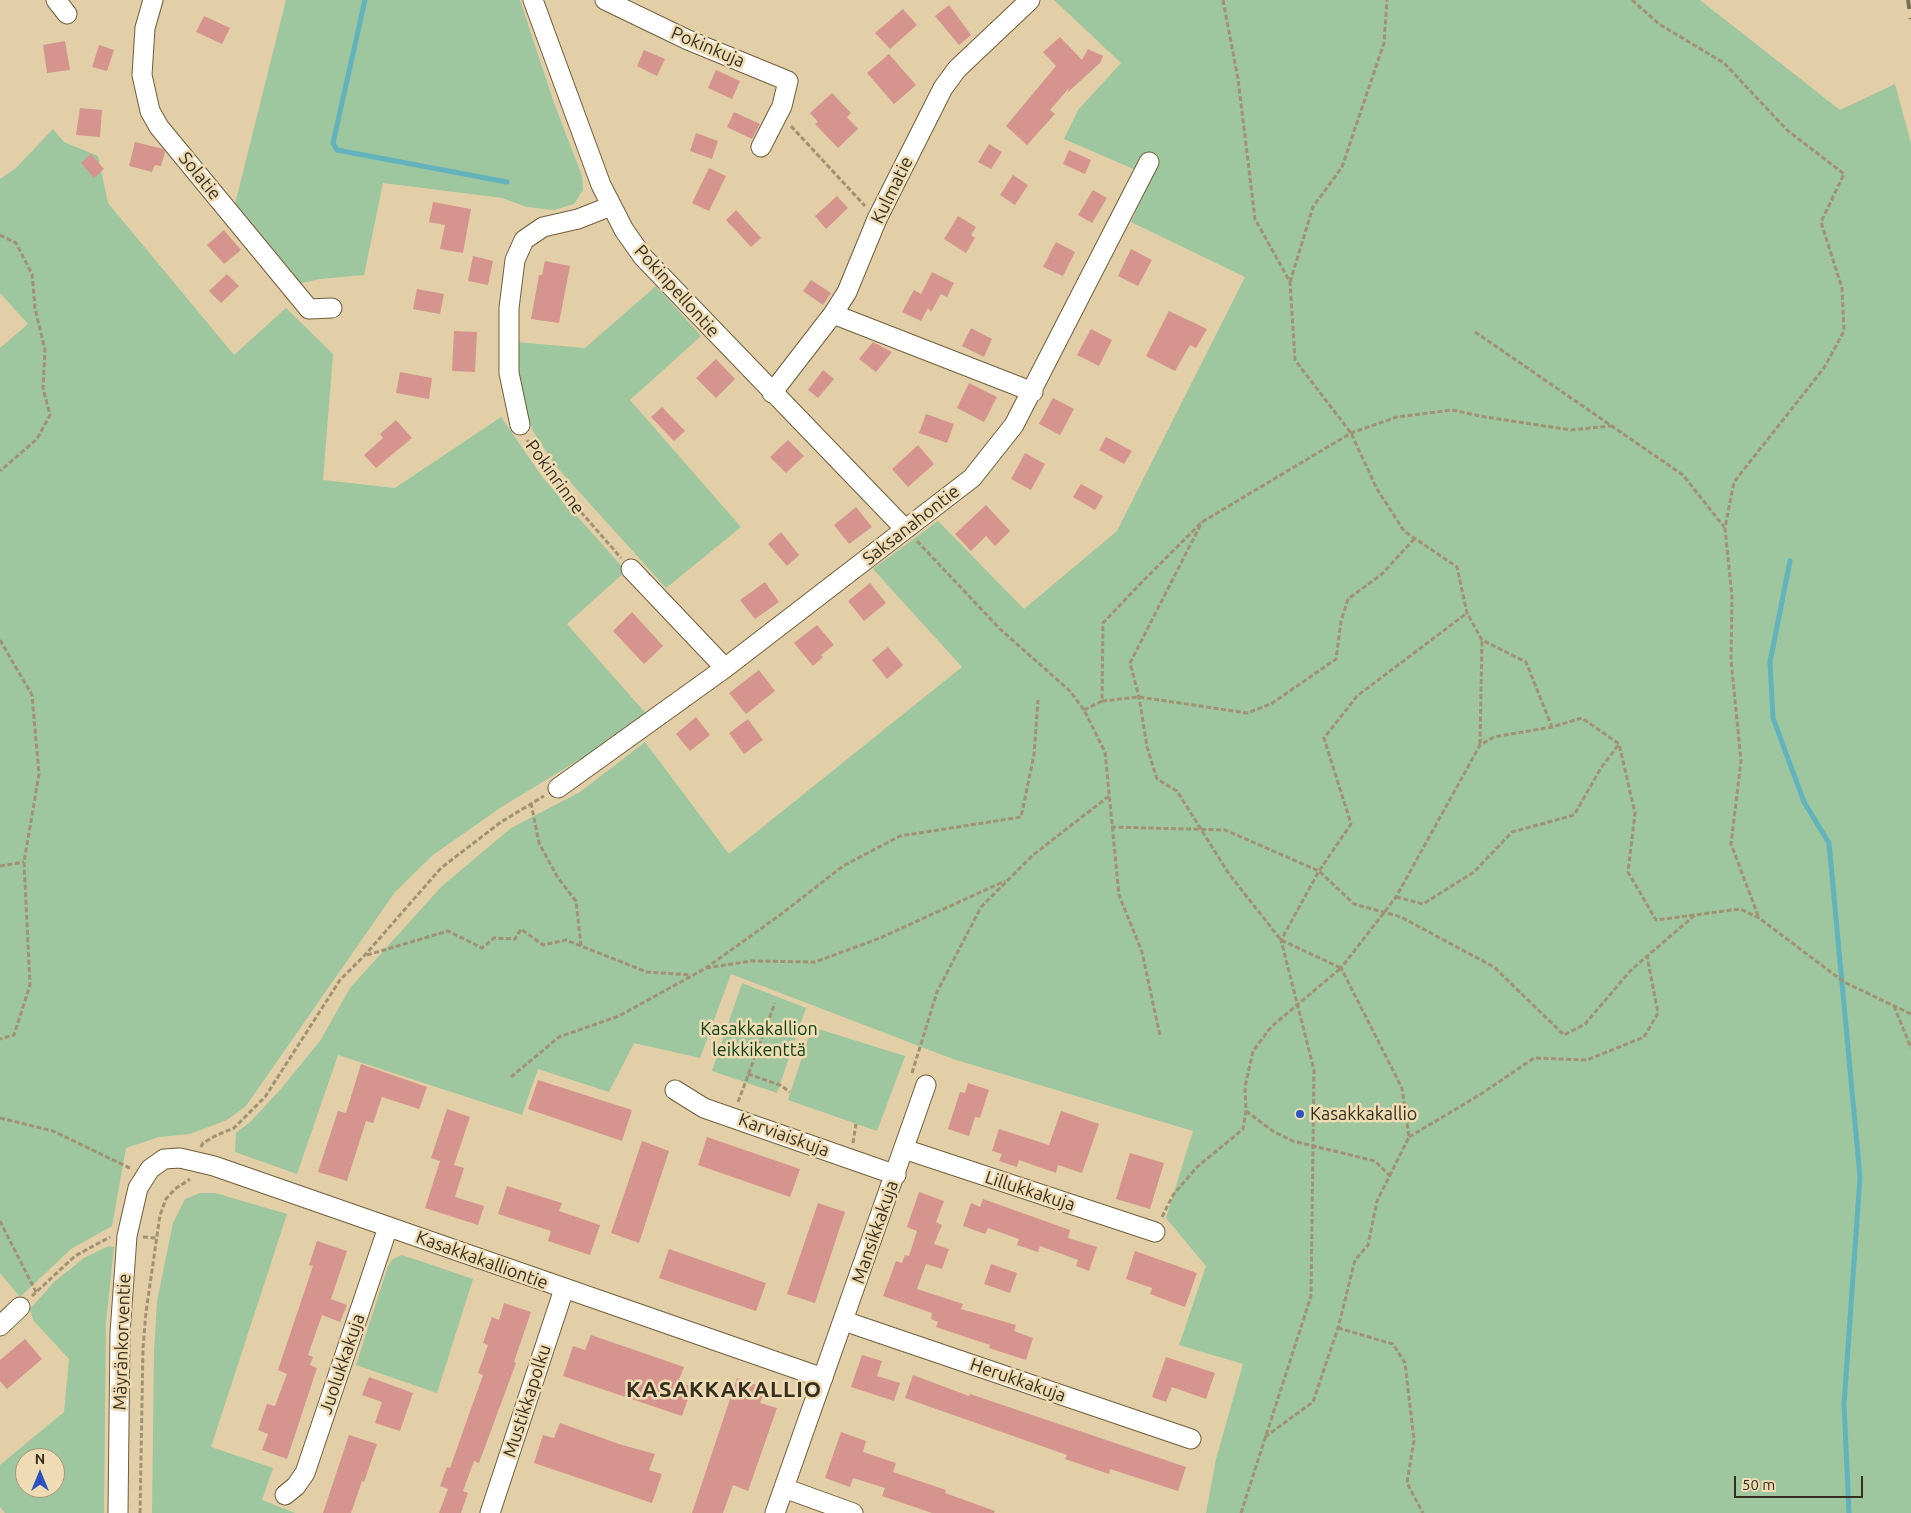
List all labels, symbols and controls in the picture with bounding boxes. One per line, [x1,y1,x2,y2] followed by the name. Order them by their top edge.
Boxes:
[668,22,748,72] street label: Pokinkuja
[174,148,226,204] street label: Solatie
[866,153,918,227] street label: Kulmatie
[630,240,724,342] street label: Pokinpellontie
[521,436,589,518] street label: Pokinrinne
[858,481,964,569] street label: Saksanahontie
[700,1018,818,1060] park label: Kasakkakallion leikkikenttä
[1310,1103,1417,1125] place label: Kasakkakallio
[1294,1108,1306,1120] marker: Kasakkakallio
[736,1109,832,1161] street label: Karviaiskuja
[982,1166,1078,1216] street label: Lillukkakuja
[847,1178,903,1286] street label: Mansikkakuja
[413,1226,551,1294] street label: Kasakkakalliontie
[109,1273,135,1411] street label: Mäyränkorventie
[315,1311,369,1417] street label: Juolukkakuja
[499,1342,555,1460] street label: Mustikkapolku
[967,1354,1069,1406] street label: Herukkakuja
[624,1377,824,1403] district label: KASAKKAKALLIO
[15,1448,65,1498] north arrow
[35,1451,45,1467] text: N
[1736,1466,1865,1498] scale bar
[1742,1476,1775,1493] text: 50 m

